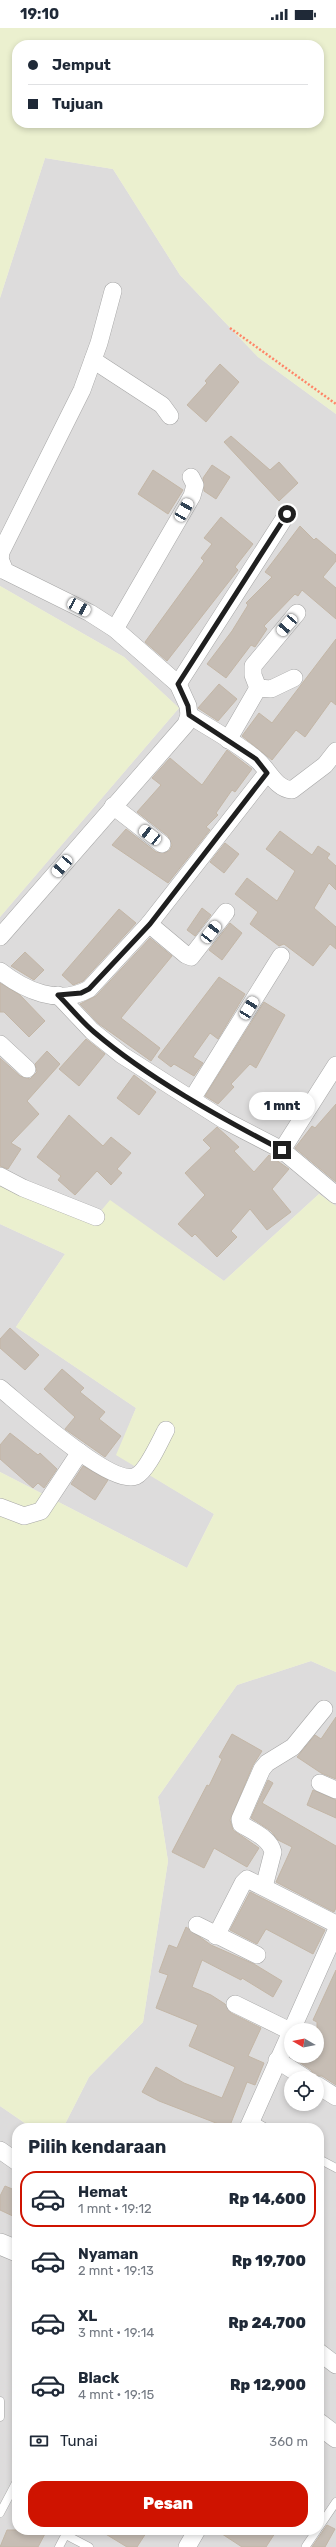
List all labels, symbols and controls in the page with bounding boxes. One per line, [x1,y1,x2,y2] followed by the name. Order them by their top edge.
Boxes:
[20,5,59,23] text: 19:10
[52,56,111,74] text: Jemput
[52,95,103,113] text: Tujuan
[173,497,195,523] car
[278,505,296,523] route start
[66,596,92,618] car
[275,612,299,638] car
[137,823,163,847] car
[50,853,74,879] car
[199,919,223,945] car
[238,995,260,1021] car
[249,1092,315,1120] callout: 1 mnt
[264,1098,300,1113] text: 1 mnt
[273,1141,291,1159] route end
[284,2023,324,2063] north arrow
[284,2023,324,2111] map controls
[284,2071,324,2111] button: locate
[28,2136,166,2158] text: Pilih kendaraan
[30,2181,66,2217] icon: car
[78,2183,128,2201] text: Hemat
[229,2190,306,2208] text: Rp 14,600
[78,2201,152,2216] text: 1 mnt · 19:12
[30,2243,66,2279] icon: car
[78,2245,139,2263] text: Nyaman
[232,2252,306,2270] text: Rp 19,700
[78,2263,154,2278] text: 2 mnt · 19:13
[30,2305,66,2341] icon: car
[78,2307,97,2325] text: XL
[228,2314,306,2332] text: Rp 24,700
[78,2325,154,2340] text: 3 mnt · 19:14
[30,2367,66,2403] icon: car
[78,2369,119,2387] text: Black
[230,2376,306,2394] text: Rp 12,900
[78,2387,154,2402] text: 4 mnt · 19:15
[28,2430,50,2452] icon: cash
[60,2432,98,2450] text: Tunai
[269,2434,308,2449] text: 360 m
[28,2481,308,2527] button: Pesan

